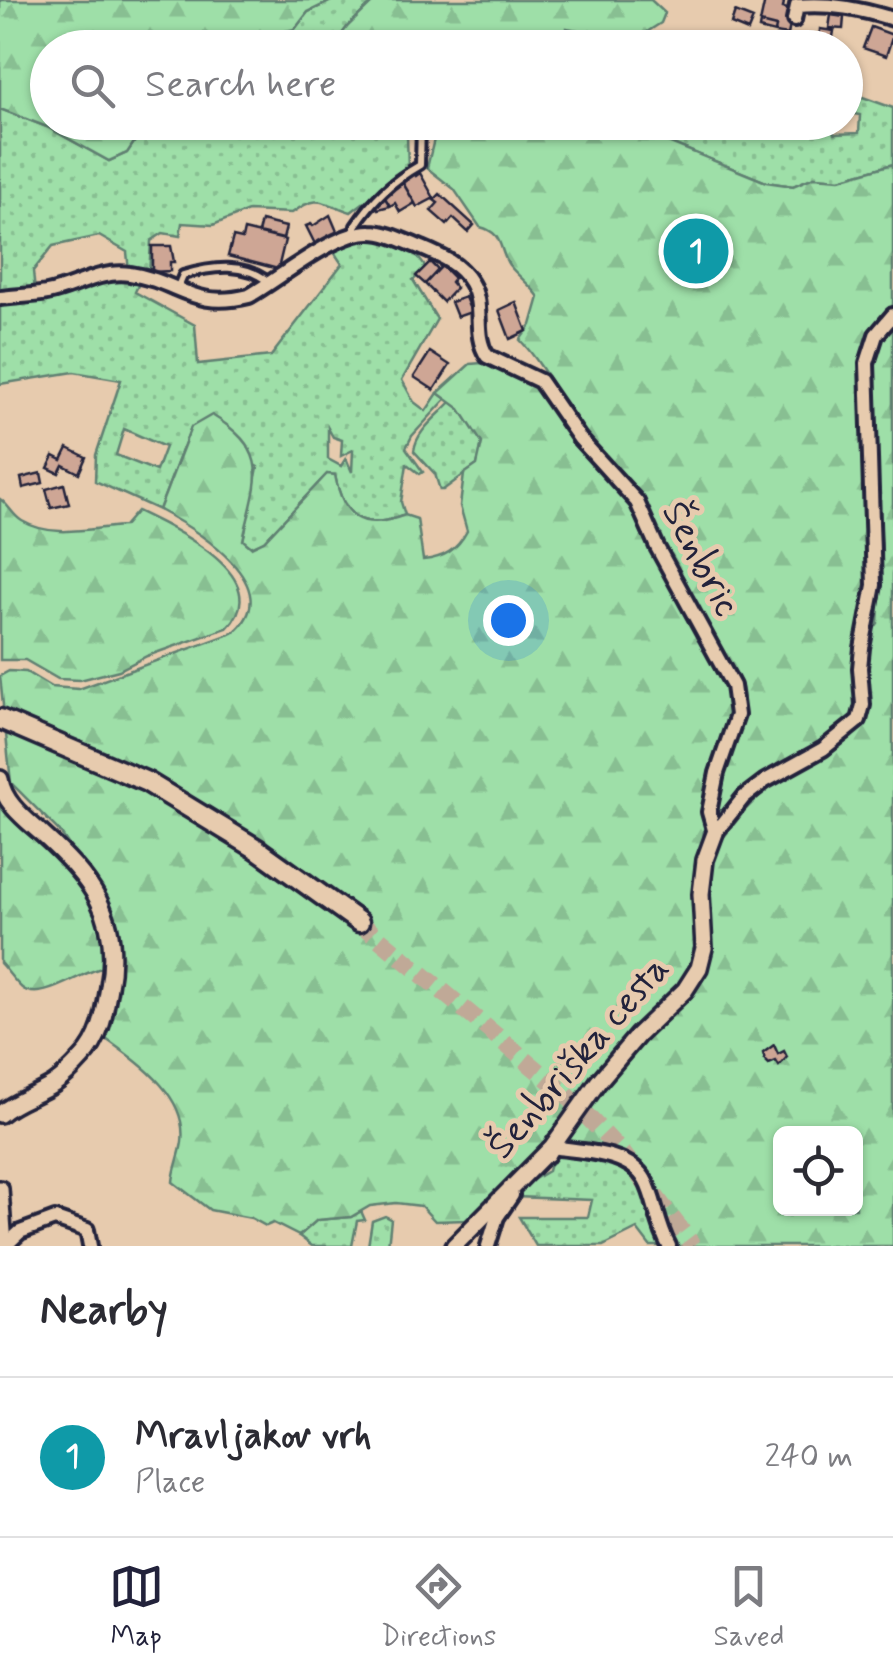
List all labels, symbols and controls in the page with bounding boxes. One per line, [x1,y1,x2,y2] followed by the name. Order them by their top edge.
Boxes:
[30,30,863,140] search box
[65,58,120,113] icon: search
[145,61,336,110] text: Search here
[664,214,728,288] pin: 1
[649,493,751,625] street label: Šenbric
[483,595,534,646] your location
[477,946,681,1170] street label: Šenbriška cesta
[773,1126,863,1216] map controls
[773,1126,863,1216] button: locate
[40,1284,168,1339] text: Nearby
[135,1412,372,1461] text: Mravljakov vrh
[65,1436,80,1478] text: 1
[765,1436,853,1478] text: 240 m
[135,1461,205,1503] text: Place
[109,1559,164,1656] tab: Map
[381,1559,496,1656] tab: Directions
[714,1559,784,1656] tab: Saved

